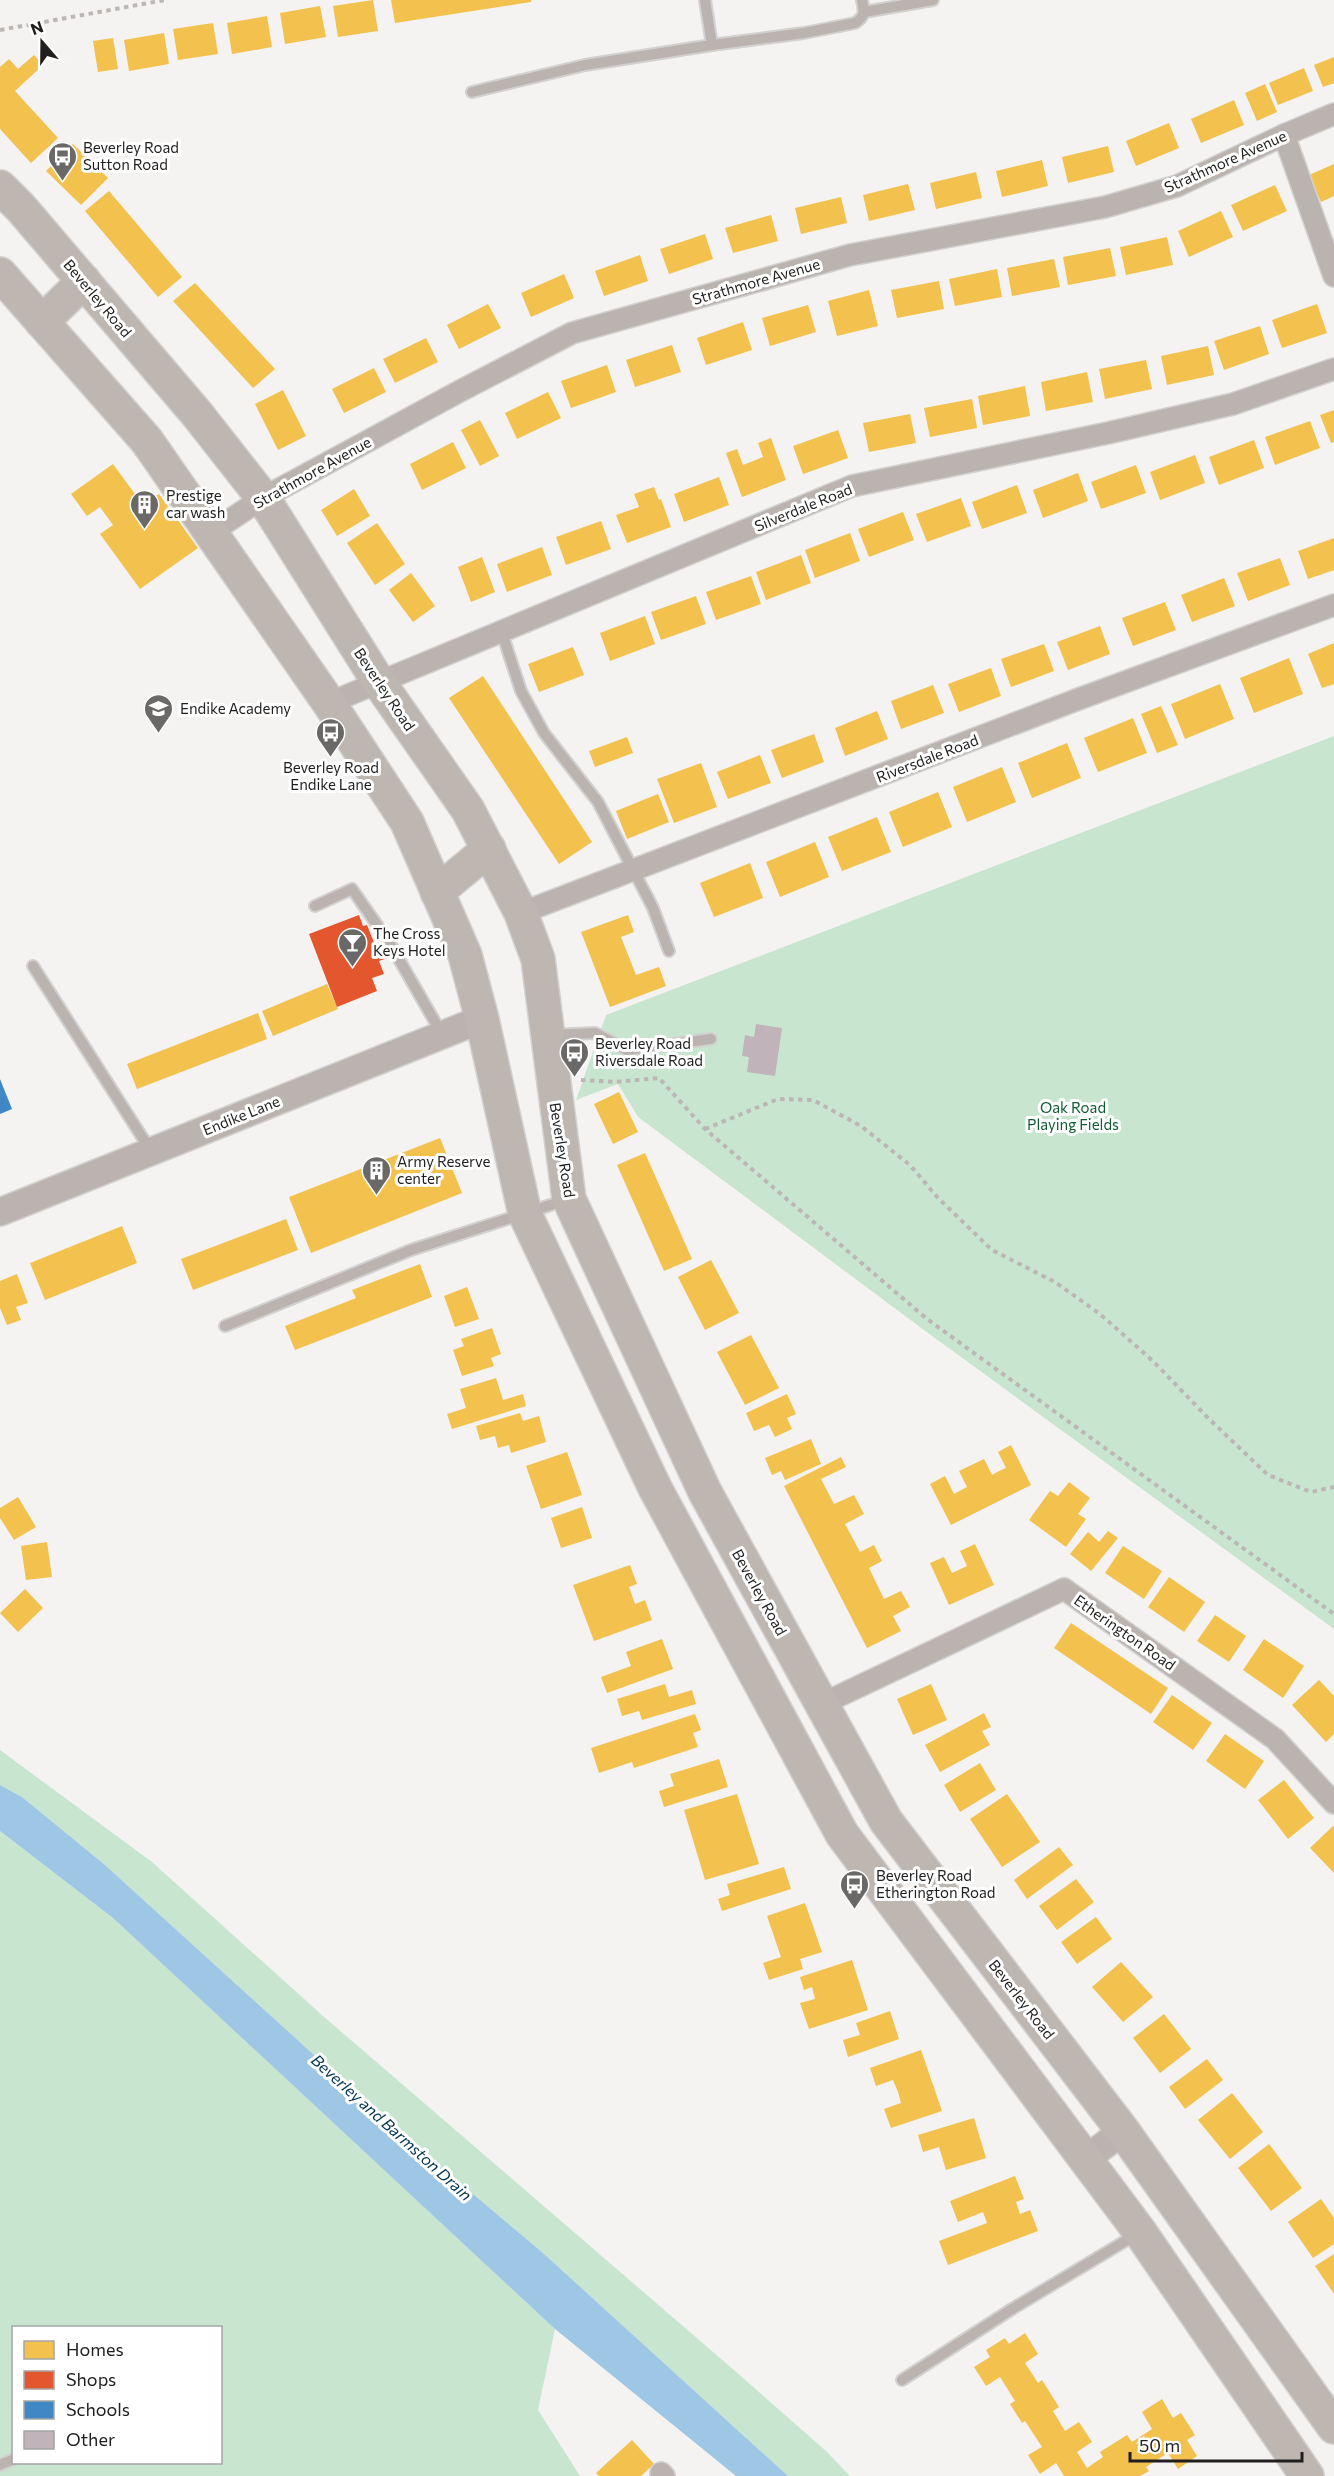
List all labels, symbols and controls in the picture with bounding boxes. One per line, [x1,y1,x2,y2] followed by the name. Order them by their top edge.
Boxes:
[12,12,72,72] north arrow
[28,16,46,38] text: N
[1161,126,1289,196] street label: Strathmore Avenue
[83,138,179,173] place label: Beverley Road Sutton Road
[46,140,78,182] bus stop icon: Beverley Road Sutton Road
[690,254,822,308] street label: Strathmore Avenue
[60,255,136,341] street label: Beverley Road
[250,432,374,512] street label: Strathmore Avenue
[752,479,854,535] street label: Silverdale Road
[166,486,225,521] place label: Prestige car wash
[129,488,161,530] building icon: Prestige car wash
[351,644,419,734] street label: Beverley Road
[143,692,175,734] school or university icon: Endike Academy
[180,699,291,717] place label: Endike Academy
[315,716,347,758] bus stop icon: Beverley Road Endike Lane
[873,730,981,786] street label: Riversdale Road
[283,758,379,793] place label: Beverley Road Endike Lane
[373,924,446,959] place label: The Cross Keys Hotel
[336,926,368,968] bar icon: The Cross Keys Hotel
[595,1034,703,1069] place label: Beverley Road Riversdale Road
[558,1036,590,1078] bus stop icon: Beverley Road Riversdale Road
[200,1091,282,1139] street label: Endike Lane
[1027,1098,1119,1133] park label: Oak Road Playing Fields
[547,1101,579,1199] street label: Beverley Road
[397,1152,491,1187] place label: Army Reserve center
[360,1154,392,1196] building icon: Army Reserve center
[729,1546,791,1638] street label: Beverley Road
[1071,1590,1179,1674] street label: Etherington Road
[876,1866,995,1901] place label: Beverley Road Etherington Road
[839,1868,871,1910] bus stop icon: Beverley Road Etherington Road
[985,1956,1059,2042] street label: Beverley Road
[308,2050,476,2204] water label: Beverley and Barmston Drain
[12,2326,222,2464] legend
[66,2338,124,2360] text: Homes
[66,2368,116,2390] text: Shops
[66,2398,130,2420] text: Schools
[1130,2425,1302,2463] scale bar
[66,2428,115,2450] text: Other
[1139,2434,1180,2456] text: 50 m

